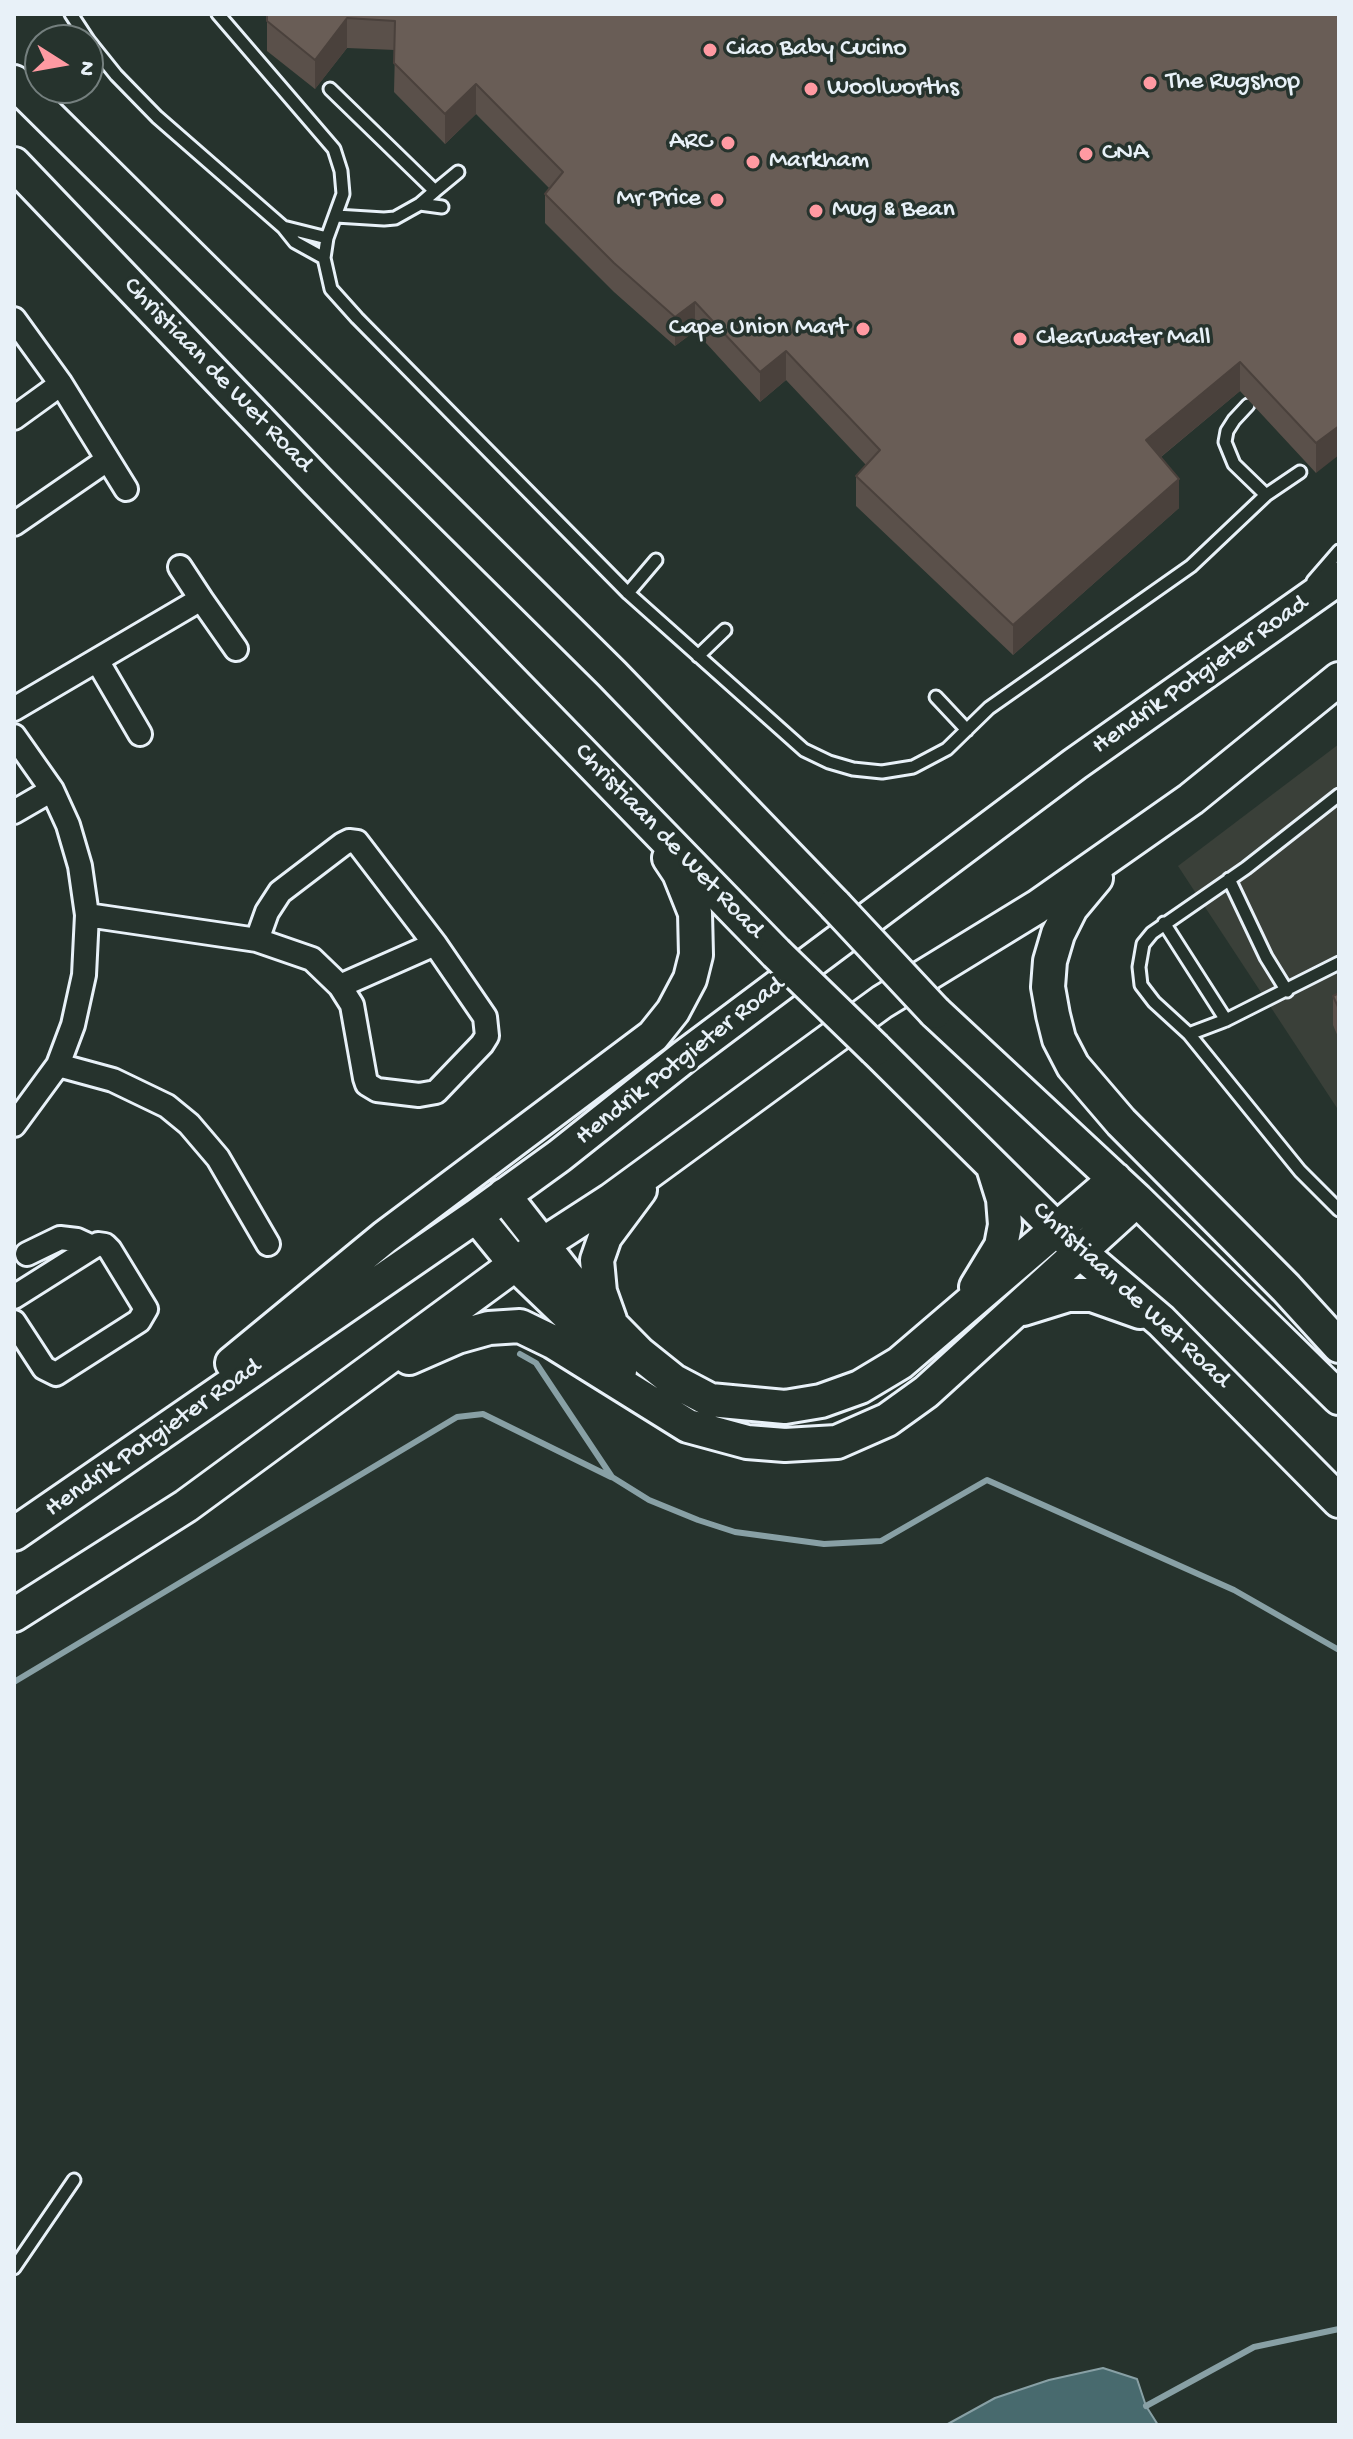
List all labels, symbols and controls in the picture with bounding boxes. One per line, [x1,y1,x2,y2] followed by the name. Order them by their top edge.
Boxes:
[24,24,104,104] north arrow
[726,34,907,66] place label: Ciao Baby Cucino
[701,41,719,59] marker: Ciao Baby Cucino
[71,59,100,78] text: N
[1166,67,1300,99] place label: The Rugshop
[827,73,959,105] place label: Woolworths
[1141,74,1159,92] marker: The Rugshop
[802,80,820,98] marker: Woolworths
[669,127,712,159] place label: ARC
[719,134,737,152] marker: ARC
[1102,138,1148,170] place label: CNA
[1077,145,1095,163] marker: CNA
[769,146,869,178] place label: Markham
[744,153,762,171] marker: Markham
[616,184,701,216] place label: Mr Price
[708,191,726,209] marker: Mr Price
[832,195,955,227] place label: Mug & Bean
[807,202,825,220] marker: Mug & Bean
[115,272,319,480] street label: Christiaan de Wet Road
[669,313,847,345] place label: Cape Union Mart
[854,320,872,338] marker: Cape Union Mart
[1036,323,1211,355] place label: Clearwater Mall
[1011,330,1029,348] marker: Clearwater Mall
[1087,590,1315,762] street label: Hendrik Potgieter Road
[566,738,770,946] street label: Christiaan de Wet Road
[570,971,792,1153] street label: Hendrik Potgieter Road
[1024,1196,1236,1396] street label: Christiaan de Wet Road
[40,1353,268,1525] street label: Hendrik Potgieter Road

